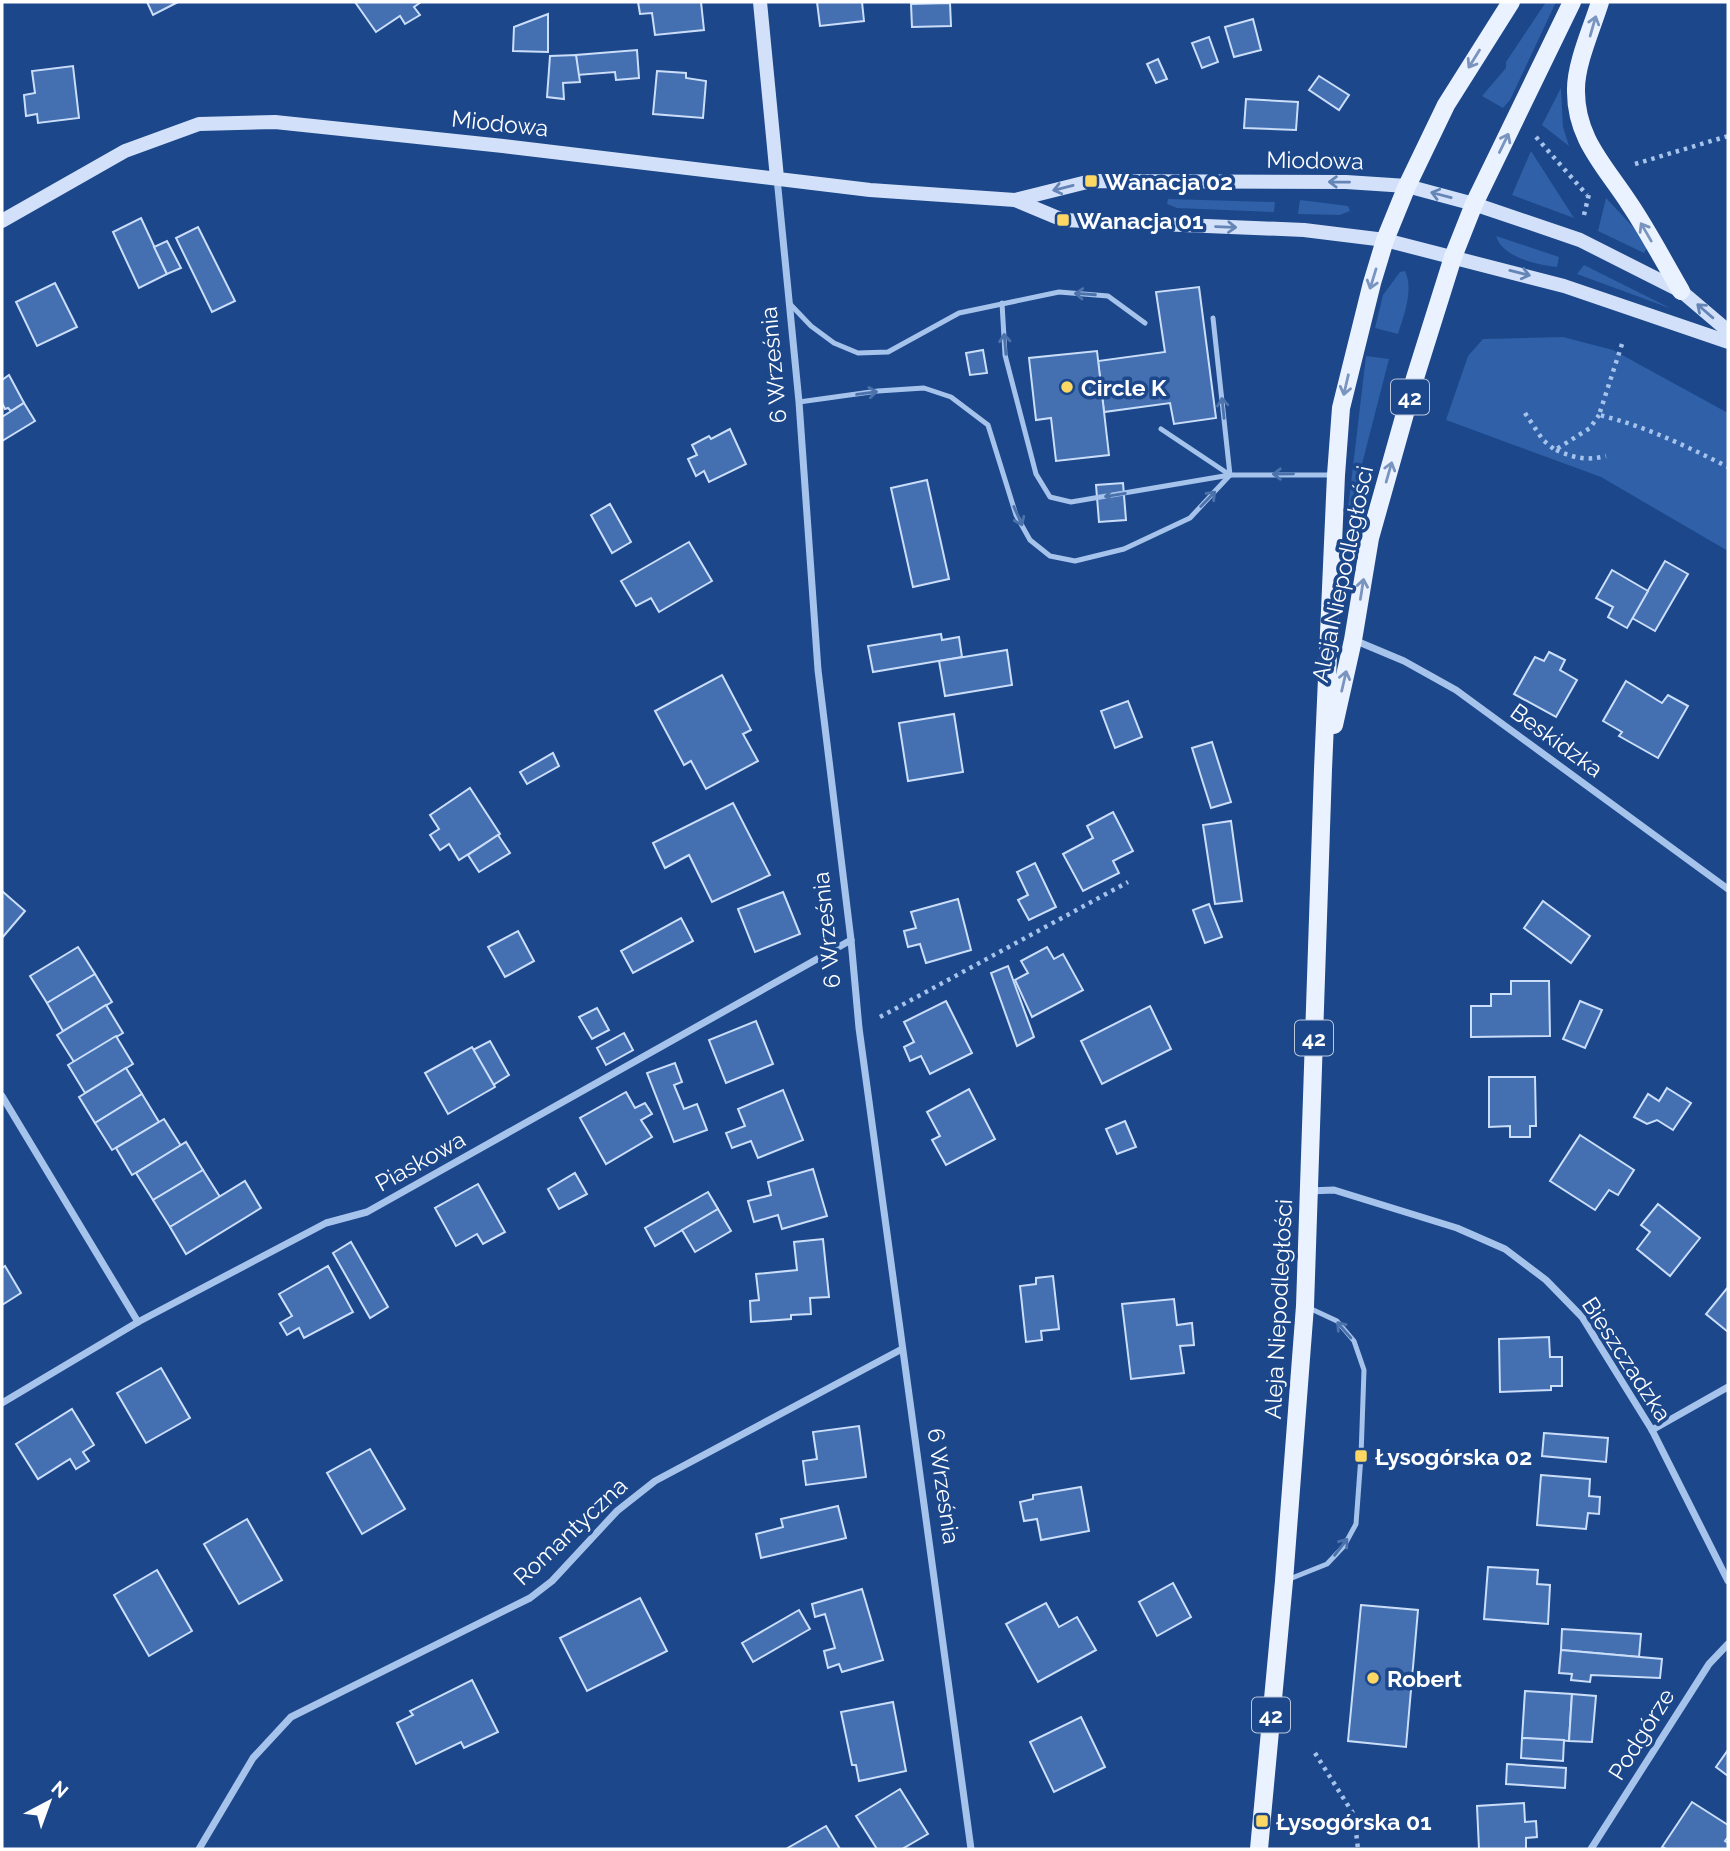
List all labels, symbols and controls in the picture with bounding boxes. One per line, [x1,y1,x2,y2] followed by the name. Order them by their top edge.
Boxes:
[1587,15,1600,37] one-way arrow
[1467,49,1481,69] one-way arrow
[450,104,550,142] street label: Miodowa
[1498,133,1511,154] one-way arrow
[1266,146,1364,174] street label: Miodowa
[1105,168,1233,195] place label: Wanacja 02
[1083,173,1099,189] marker: Wanacja 02
[1328,175,1351,189] one-way arrow
[1052,182,1075,195] one-way arrow
[1430,188,1452,201] one-way arrow
[1077,207,1203,234] place label: Wanacja 01
[1055,212,1071,228] marker: Wanacja 01
[1214,220,1237,233] one-way arrow
[1639,222,1653,242] one-way arrow
[1508,267,1531,280] one-way arrow
[1366,268,1379,290] one-way arrow
[1074,287,1097,300] one-way arrow
[1696,303,1714,319] one-way arrow
[754,306,792,424] street label: 6 Września
[998,333,1011,355] one-way arrow
[1339,373,1352,396] one-way arrow
[1081,374,1167,401] place label: Circle K
[1059,379,1075,395] marker: Circle K
[1391,380,1429,414] road number: 42
[855,386,878,399] one-way arrow
[1216,397,1229,419] one-way arrow
[1383,462,1396,484] one-way arrow
[1306,463,1378,685] street label: Aleja Niepodległości
[1272,467,1295,481] one-way arrow
[1104,489,1126,502] one-way arrow
[1199,491,1216,508] one-way arrow
[1012,505,1025,526] one-way arrow
[1356,578,1369,601] one-way arrow
[1338,670,1351,693] one-way arrow
[1506,698,1608,782] street label: Beskidzka
[806,871,846,989] street label: 6 Września
[1295,1020,1333,1056] road number: 42
[370,1125,470,1197] street label: Piaskowa
[1259,1198,1297,1420] street label: Aleja Niepodległości
[1577,1292,1677,1426] street label: Bieszczadzka
[1336,1321,1352,1339] one-way arrow
[923,1426,965,1546] street label: 6 Września
[1374,1443,1532,1470] place label: Łysogórska 02
[1353,1448,1369,1464] marker: Łysogórska 02
[508,1472,632,1590] street label: Romantyczna
[1334,1539,1349,1557] one-way arrow
[1387,1665,1462,1692] place label: Robert
[1365,1670,1381,1686] marker: Robert
[1602,1683,1680,1785] street label: Podgórze
[1252,1698,1290,1732] road number: 42
[14,1767,84,1837] north arrow
[47,1776,73,1802] text: N
[1275,1808,1432,1835] place label: Łysogórska 01
[1254,1813,1270,1829] marker: Łysogórska 01

